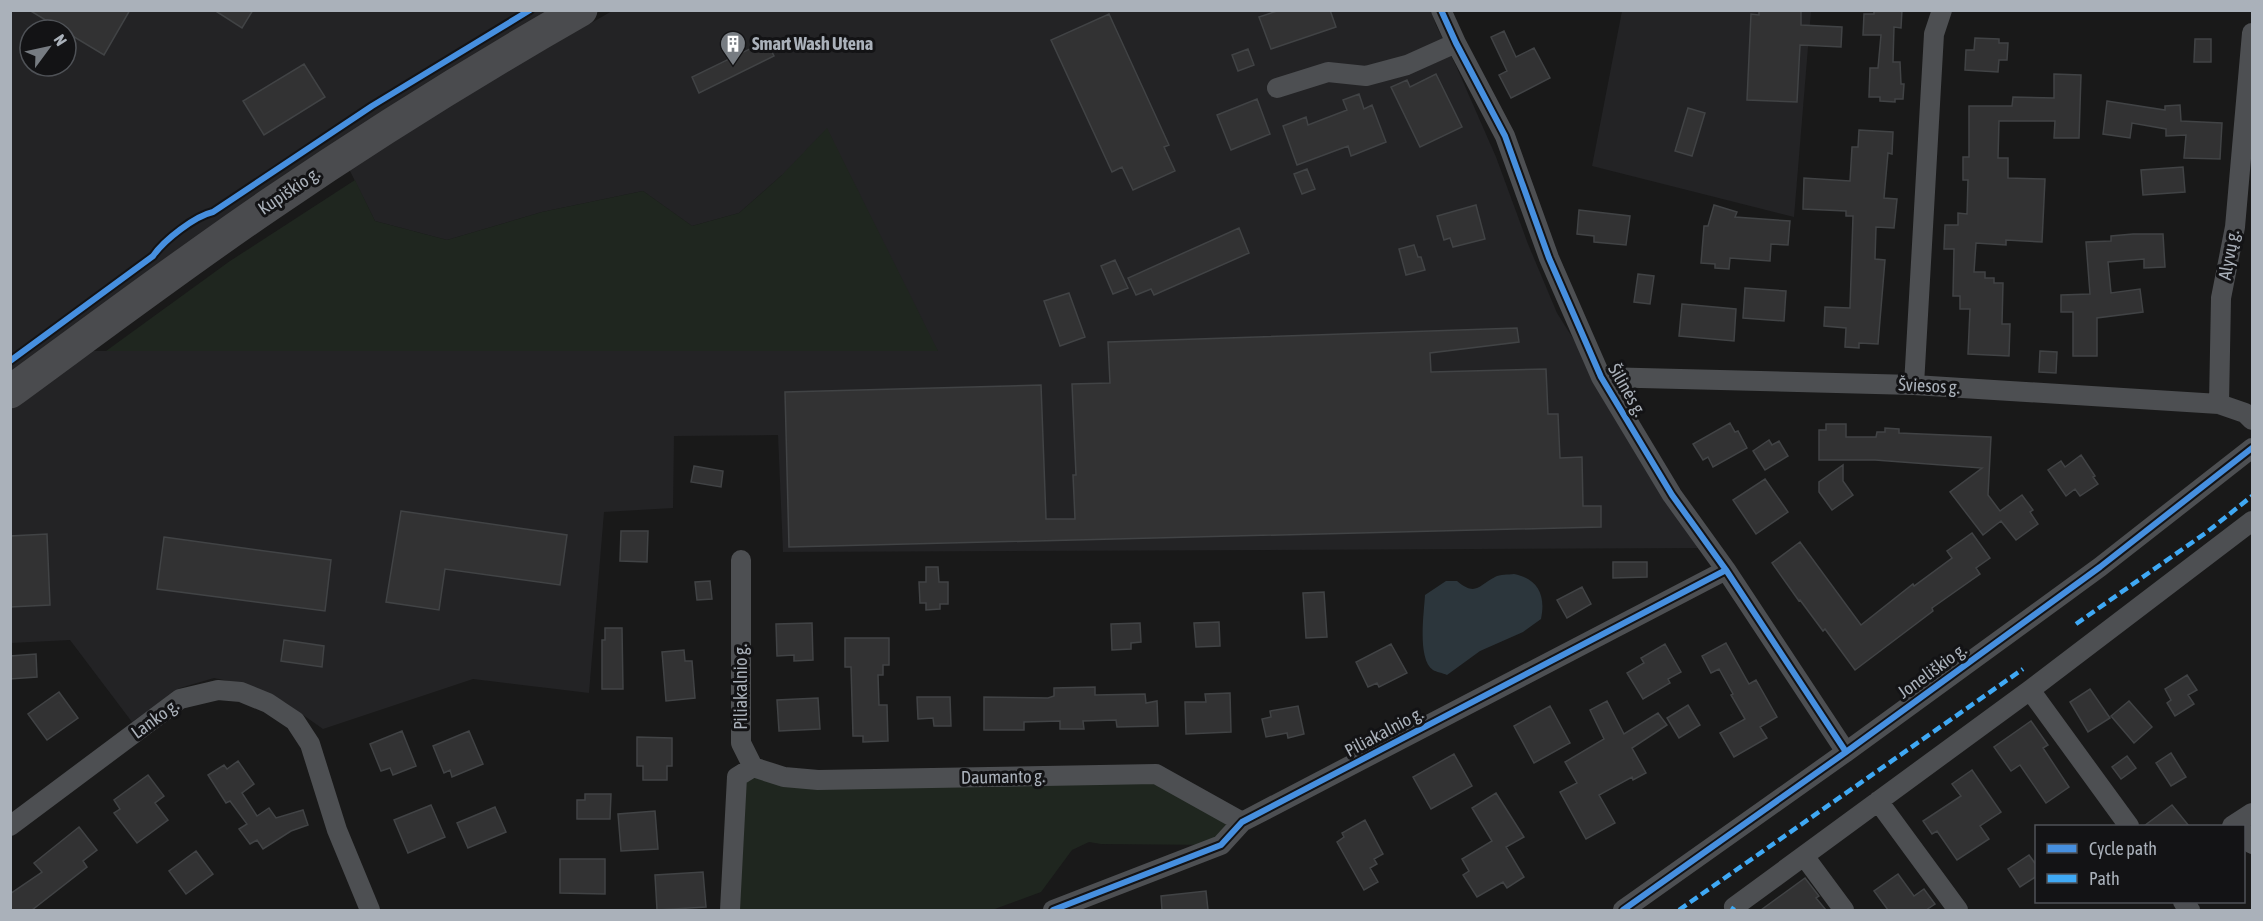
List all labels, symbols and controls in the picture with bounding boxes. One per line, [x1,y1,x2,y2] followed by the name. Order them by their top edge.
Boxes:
[18,18,78,78] north arrow
[718,29,748,67] building icon: Smart Wash Utena
[50,31,71,49] text: N
[752,33,873,54] place label: Smart Wash Utena
[254,162,324,219] street label: Kupiškio g.
[2214,228,2243,282] street label: Alyvų g.
[1604,360,1651,420] street label: Šilinės g.
[1898,373,1960,398] street label: Šviesos g.
[1893,639,1970,703] street label: Joneliškio g.
[730,644,751,730] street label: Piliakalnio g.
[127,694,183,743] street label: Lanko g.
[1341,702,1427,761] street label: Piliakalnio g.
[961,765,1045,788] street label: Daumanto g.
[2035,825,2245,903] legend
[2089,838,2157,859] text: Cycle path
[2089,868,2120,889] text: Path

